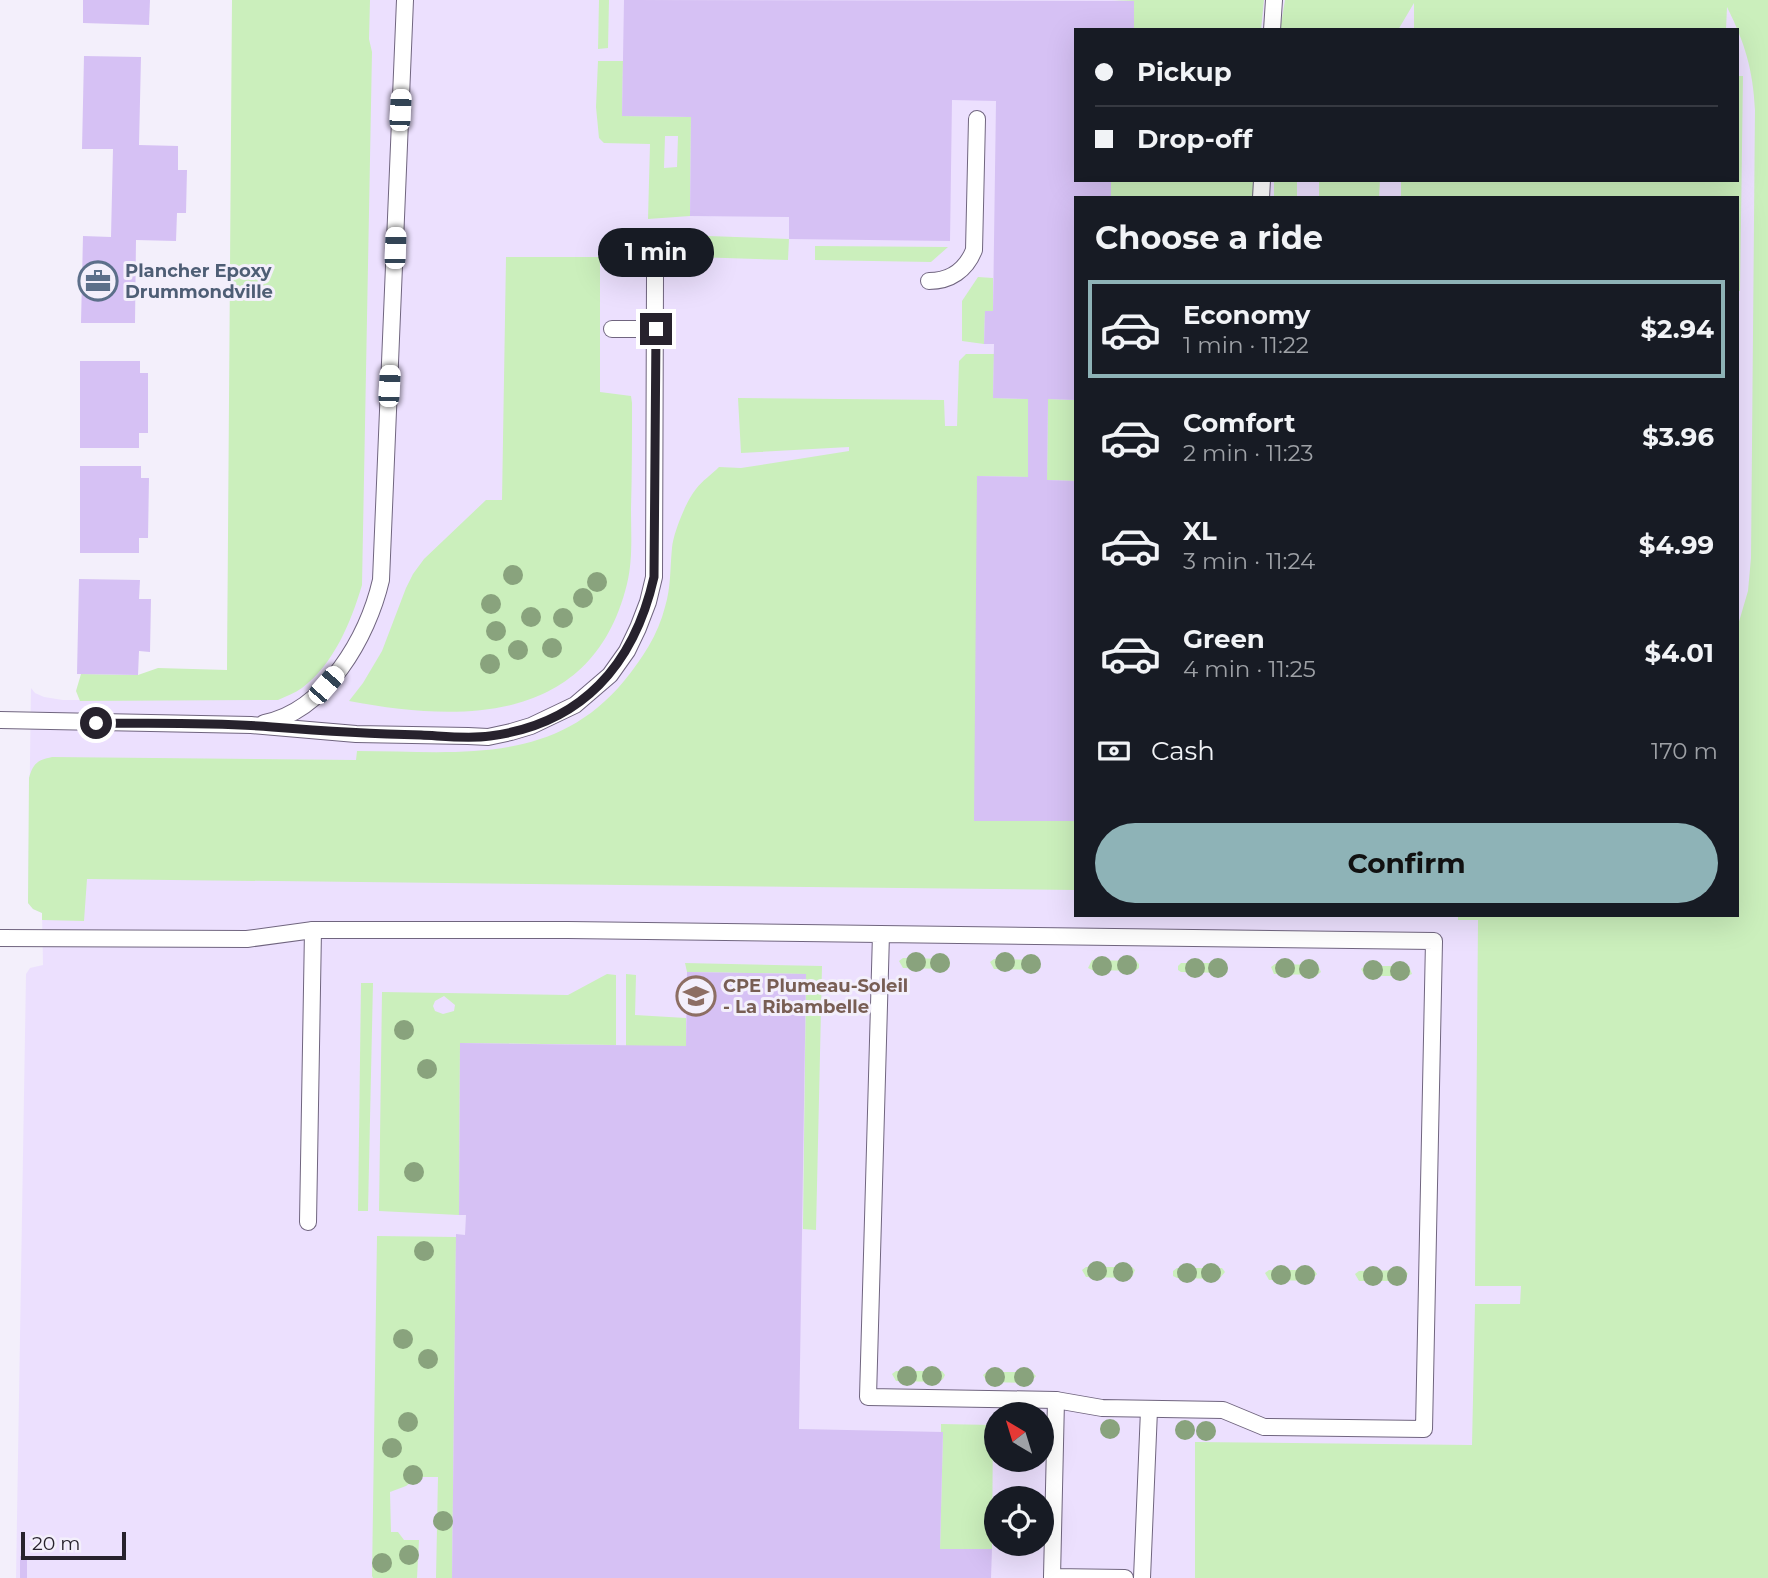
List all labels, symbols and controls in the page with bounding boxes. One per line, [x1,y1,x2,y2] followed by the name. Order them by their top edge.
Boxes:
[1137,56,1232,88] text: Pickup
[389,88,412,132] car
[1137,123,1252,155] text: Drop-off
[1095,218,1323,257] text: Choose a ride
[384,227,407,269] car
[598,228,714,276] callout: 1 min
[625,238,687,266] text: 1 min
[77,260,119,302] office icon: Plancher Epoxy Drummondville
[125,260,273,303] place label: Plancher Epoxy Drummondville
[1099,298,1162,361] icon: car
[1183,299,1310,331] text: Economy
[640,313,672,345] route end
[1641,313,1714,345] text: $2.94
[1183,331,1309,359] text: 1 min · 11:22
[378,364,401,408] car
[1099,406,1162,469] icon: car
[1183,407,1295,439] text: Comfort
[1642,421,1714,453] text: $3.96
[1183,439,1314,467] text: 2 min · 11:23
[1099,514,1162,577] icon: car
[1183,515,1217,547] text: XL
[1639,529,1714,561] text: $4.99
[1183,547,1315,575] text: 3 min · 11:24
[1099,622,1162,685] icon: car
[1183,623,1265,655] text: Green
[1645,637,1714,669] text: $4.01
[1183,655,1316,683] text: 4 min · 11:25
[305,662,348,708] car
[80,707,112,739] route start
[1095,732,1133,770] icon: cash
[1151,735,1215,767] text: Cash
[1651,737,1718,765] text: 170 m
[1095,823,1718,903] button: Confirm
[675,975,717,1017] school or university icon: CPE Plumeau-Soleil - La Ribambelle
[723,975,908,1018] place label: CPE Plumeau-Soleil - La Ribambelle
[984,1402,1054,1472] north arrow
[984,1402,1054,1556] map controls
[984,1486,1054,1556] button: locate
[21,1529,126,1561] scale bar
[32,1532,80,1555] text: 20 m

